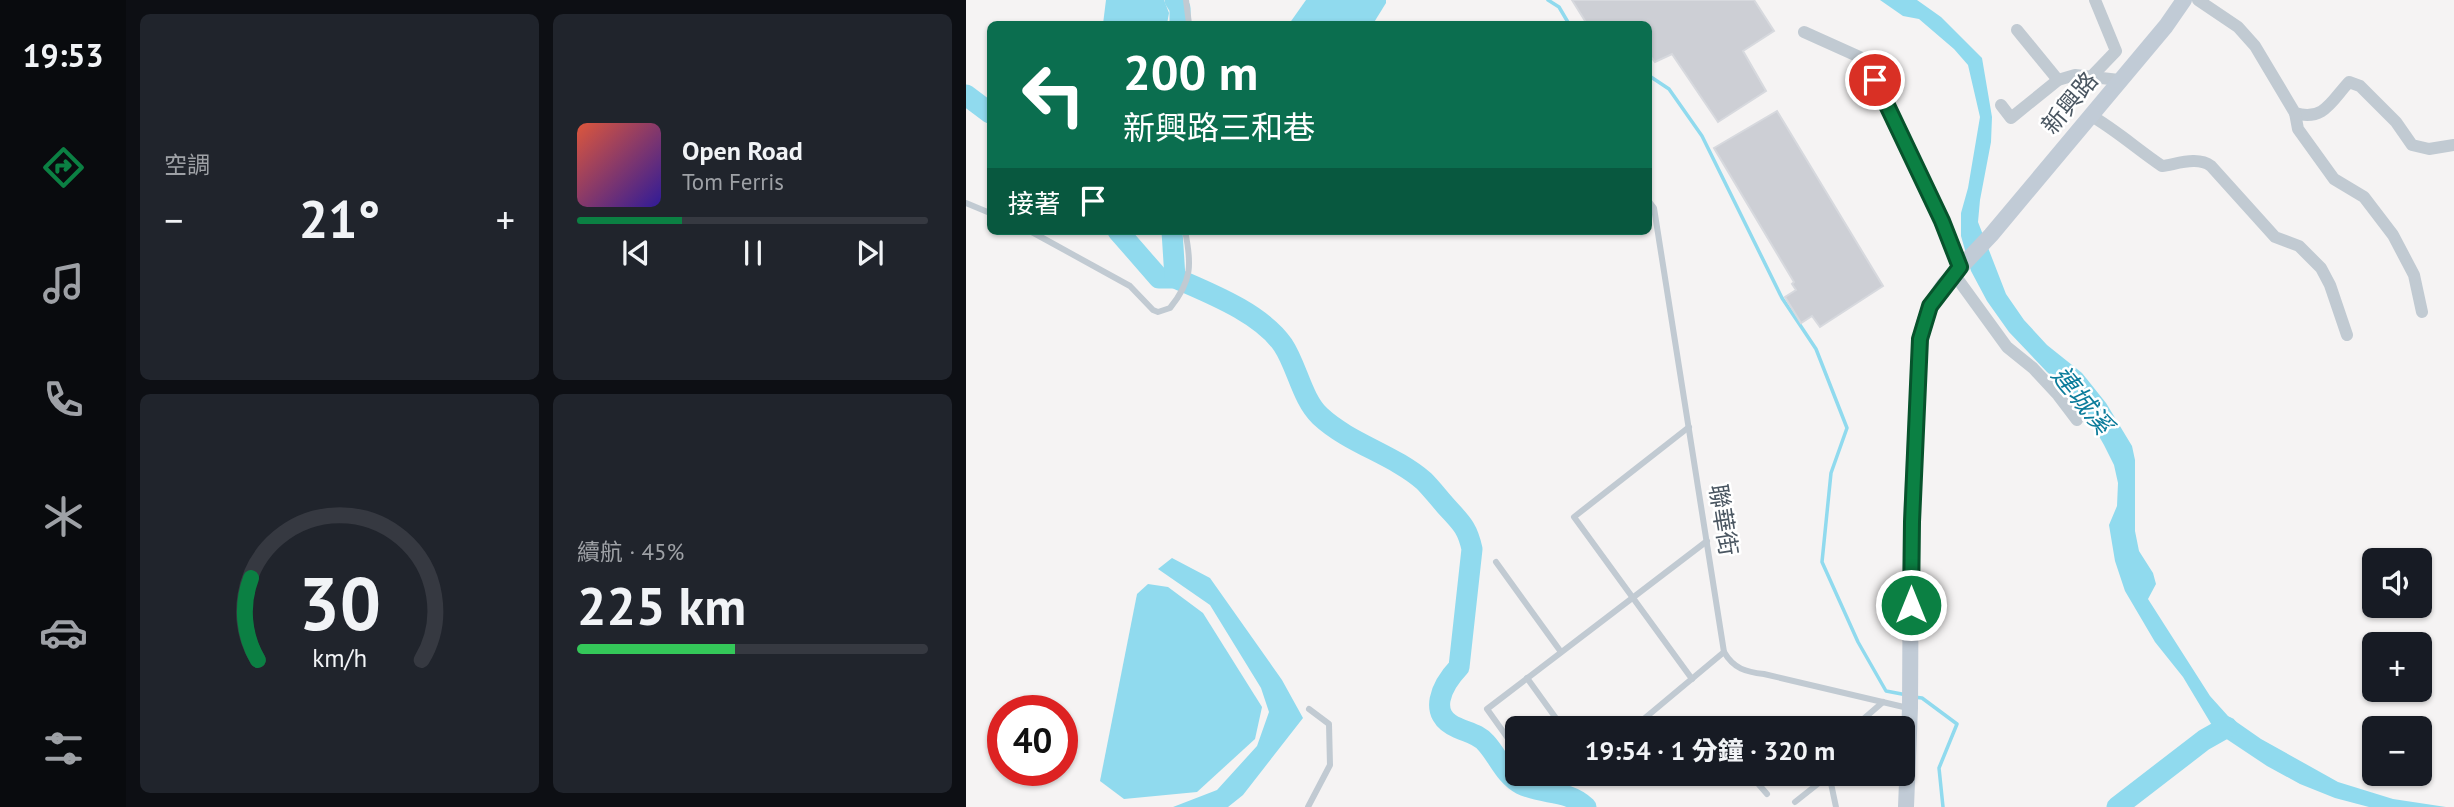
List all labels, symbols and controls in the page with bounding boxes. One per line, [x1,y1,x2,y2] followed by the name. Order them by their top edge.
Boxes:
[22,34,104,76] text: 19:53
[1123,40,1258,104] text: 200 m
[1008,49,1099,140] icon: left
[1845,50,1905,110] pin
[1856,61,1894,99] icon: arrive
[2035,65,2105,140] street label: 新興路
[1123,106,1315,148] text: 新興路三和巷
[682,134,803,167] text: Open Road
[39,143,88,192] icon: directions
[164,150,210,179] text: 空調
[682,167,784,196] text: Tom Ferris
[1074,182,1112,220] icon: arrive
[299,185,380,252] text: 21°
[1008,187,1060,220] text: 接著
[164,195,183,244] text: −
[496,195,515,244] text: +
[617,234,655,272] icon: previous
[734,234,772,272] icon: pause
[851,234,889,272] icon: next
[39,259,88,308] icon: music
[2045,359,2122,443] water label: 連城溪
[39,375,88,424] icon: phone
[1703,482,1744,558] street label: 聯華街
[39,492,88,541] icon: climate
[577,537,684,566] text: 續航 · 45%
[2362,548,2432,786] map controls
[2362,548,2432,618] button: sound
[298,556,381,650] text: 30
[1874,568,1948,642] position arrow
[577,572,746,639] text: 225 km
[39,608,88,657] icon: car
[2362,632,2432,702] button: +
[312,641,367,673] text: km/h
[987,695,1078,786] speed limit sign: 40
[2362,716,2432,786] button: −
[39,724,88,773] icon: filters
[1585,734,1835,767] text: 19:54 · 1 分鐘 · 320 m

